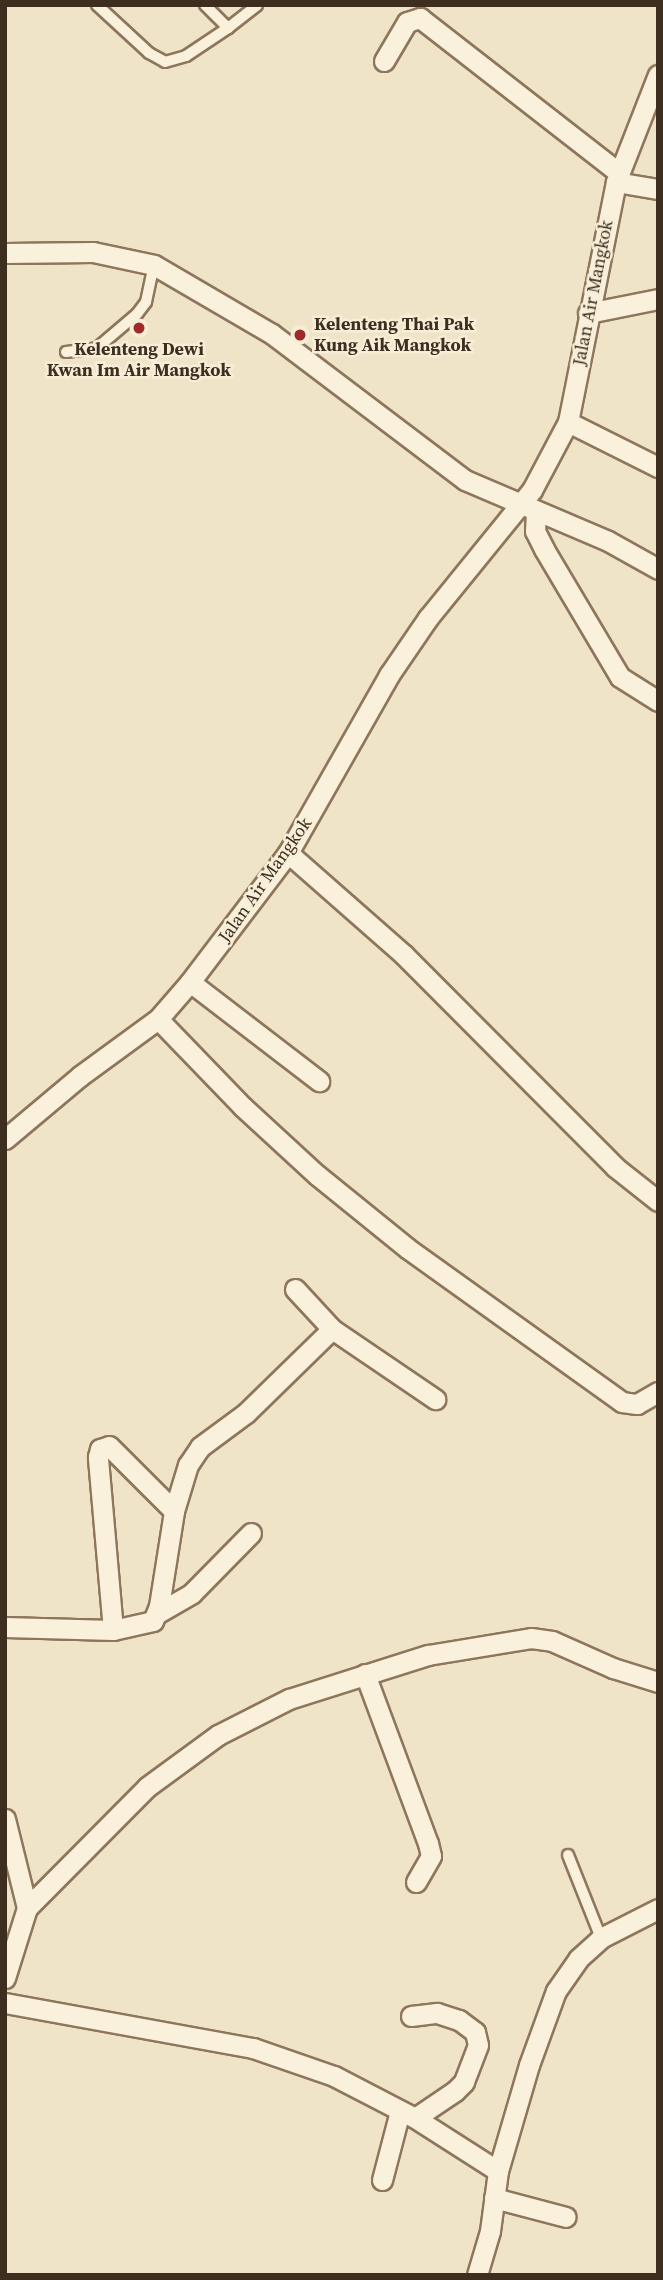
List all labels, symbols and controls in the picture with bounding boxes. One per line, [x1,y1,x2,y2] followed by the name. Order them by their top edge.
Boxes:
[568,218,618,368] street label: Jalan Air Mangkok
[314,314,474,356] place label: Kelenteng Thai Pak Kung Aik Mangkok
[131,320,147,336] marker: Kelenteng Dewi Kwan Im Air Mangkok
[292,327,308,343] marker: Kelenteng Thai Pak Kung Aik Mangkok
[47,339,231,382] place label: Kelenteng Dewi Kwan Im Air Mangkok
[214,813,316,947] street label: Jalan Air Mangkok

